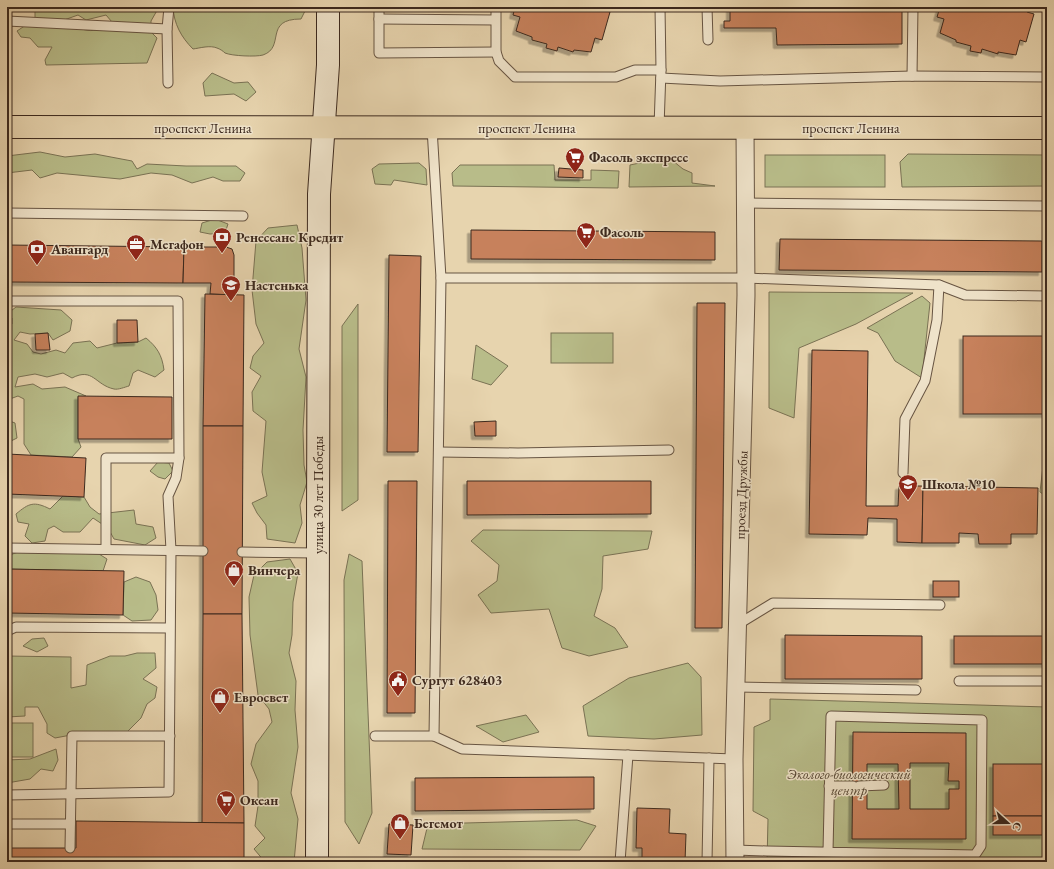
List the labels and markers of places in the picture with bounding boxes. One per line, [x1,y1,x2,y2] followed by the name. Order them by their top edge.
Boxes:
[564,146,586,174] supermarket icon: Фасоль экспресс
[589,148,689,166] place label: Фасоль экспресс
[575,221,597,249] supermarket icon: Фасоль
[600,223,644,241] place label: Фасоль
[211,226,233,254] bank icon: Ренессанс Кредит
[236,228,344,246] place label: Ренессанс Кредит
[125,233,147,261] office icon: Мегафон
[150,235,204,253] place label: Мегафон
[26,238,48,266] bank icon: Авангард
[50,240,109,258] place label: Авангард
[220,274,242,302] school or university icon: Настенька
[245,276,309,294] place label: Настенька
[897,473,919,501] school or university icon: Школа №10
[922,475,996,493] place label: Школа №10
[223,559,245,587] shop icon: Винчера
[248,561,301,579] place label: Винчера
[387,669,409,697] public building icon: Сургут 628403
[412,671,502,689] place label: Сургут 628403
[209,686,231,714] shop icon: Евросвет
[234,688,289,706] place label: Евросвет
[215,789,237,817] supermarket icon: Океан
[240,791,278,809] place label: Океан
[389,812,411,840] shop icon: Бегемот
[414,814,464,832] place label: Бегемот

